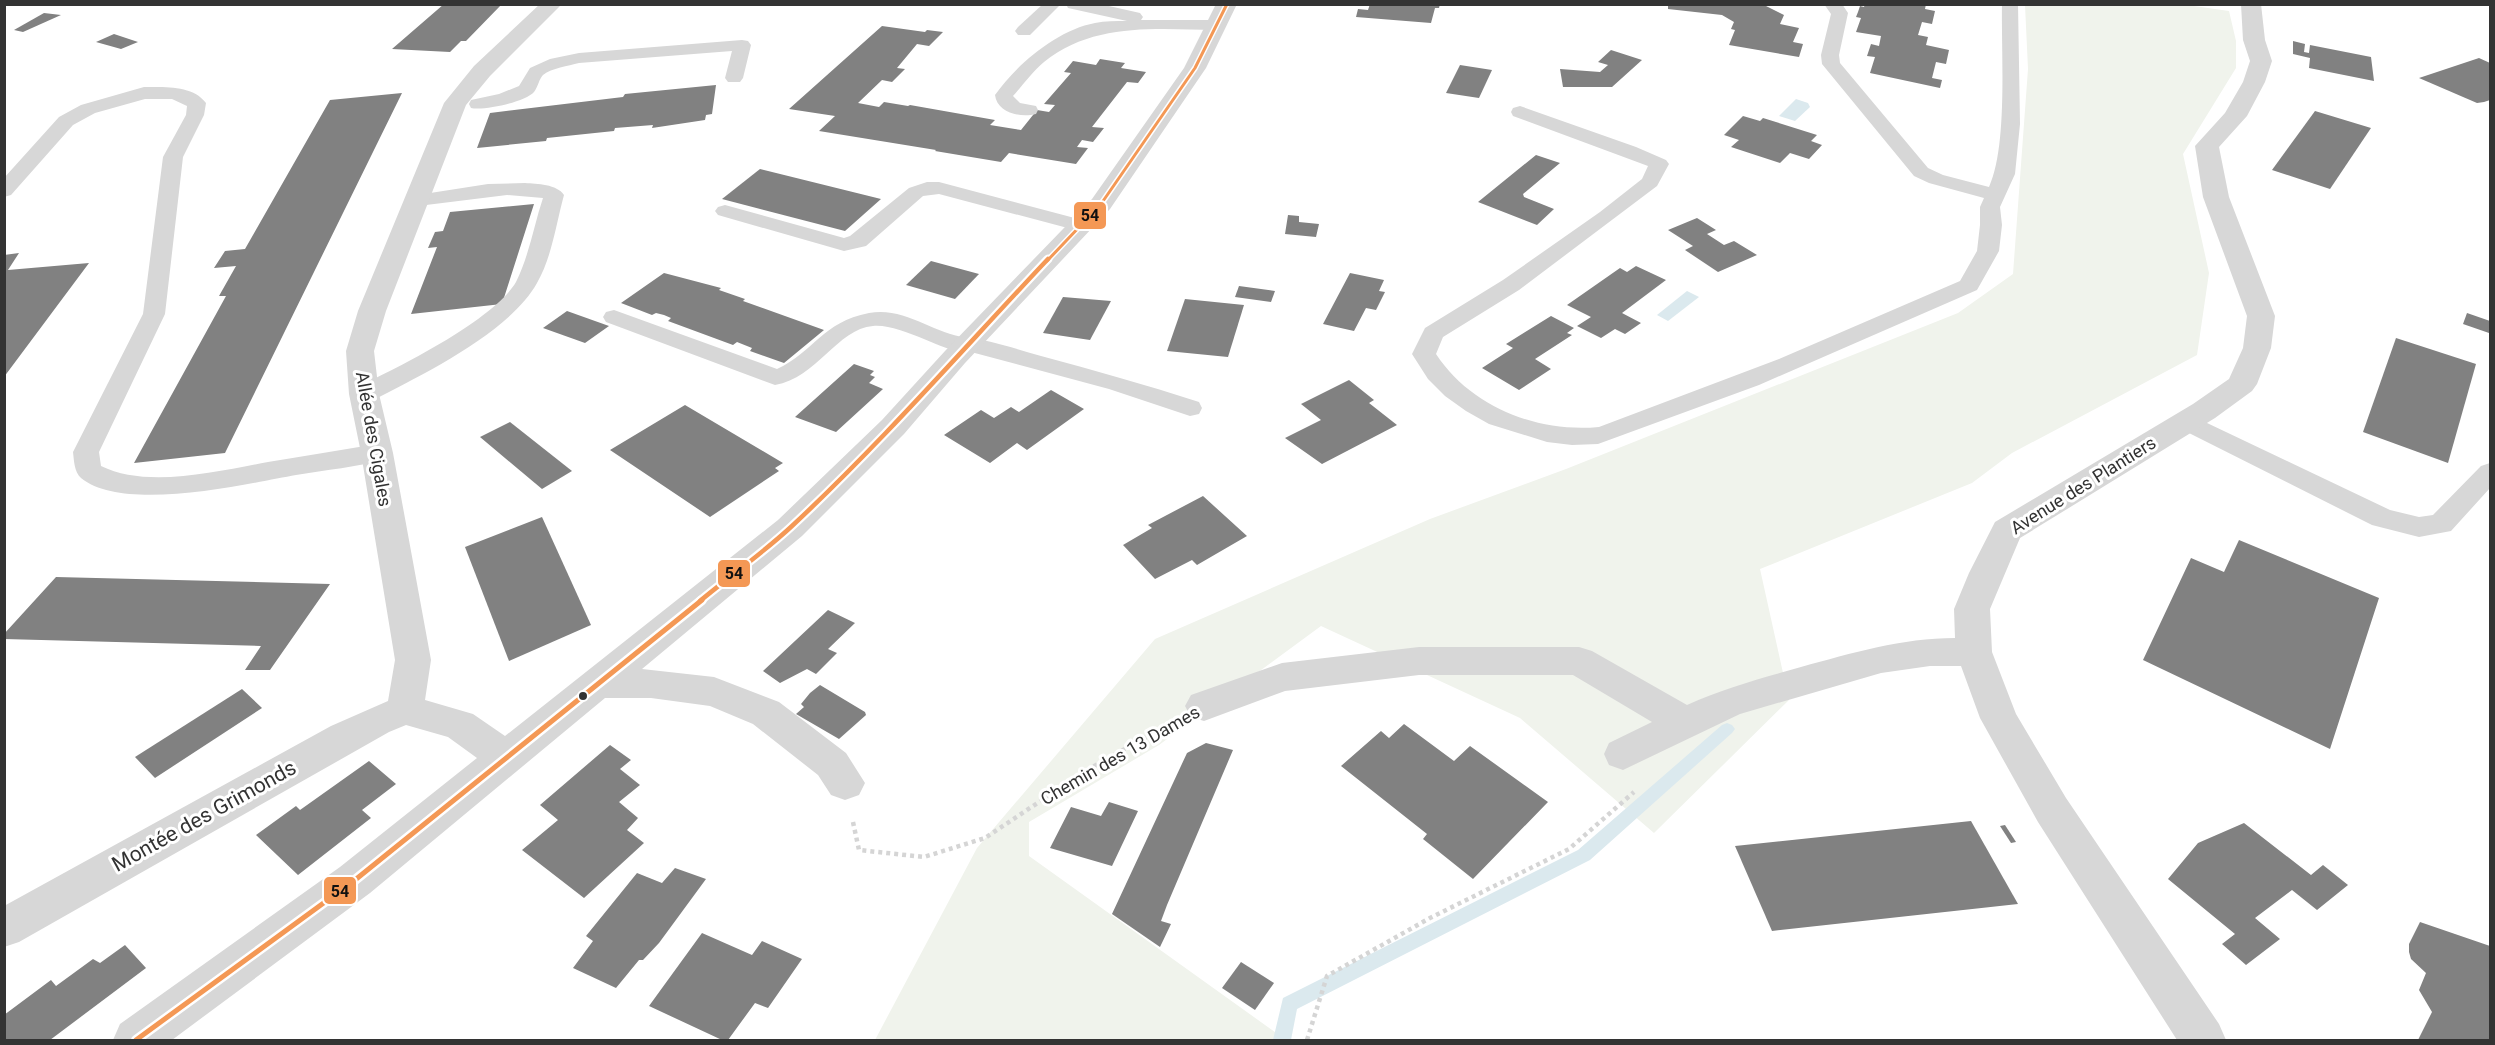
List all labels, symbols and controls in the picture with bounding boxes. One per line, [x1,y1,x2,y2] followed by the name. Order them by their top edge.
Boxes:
[1073,201,1107,230] line badge: 54
[1081,206,1099,225] text: 54
[352,370,396,508] street label: Allée des Cigales
[2006,432,2160,538] street label: Avenue des Plantiers
[717,559,751,588] line badge: 54
[725,564,743,583] text: 54
[577,690,589,702] unlabelled marker
[1037,701,1203,809] street label: Chemin des 13 Dames
[108,755,300,877] street label: Montée des Grimonds
[323,876,357,905] line badge: 54
[331,882,349,901] text: 54

